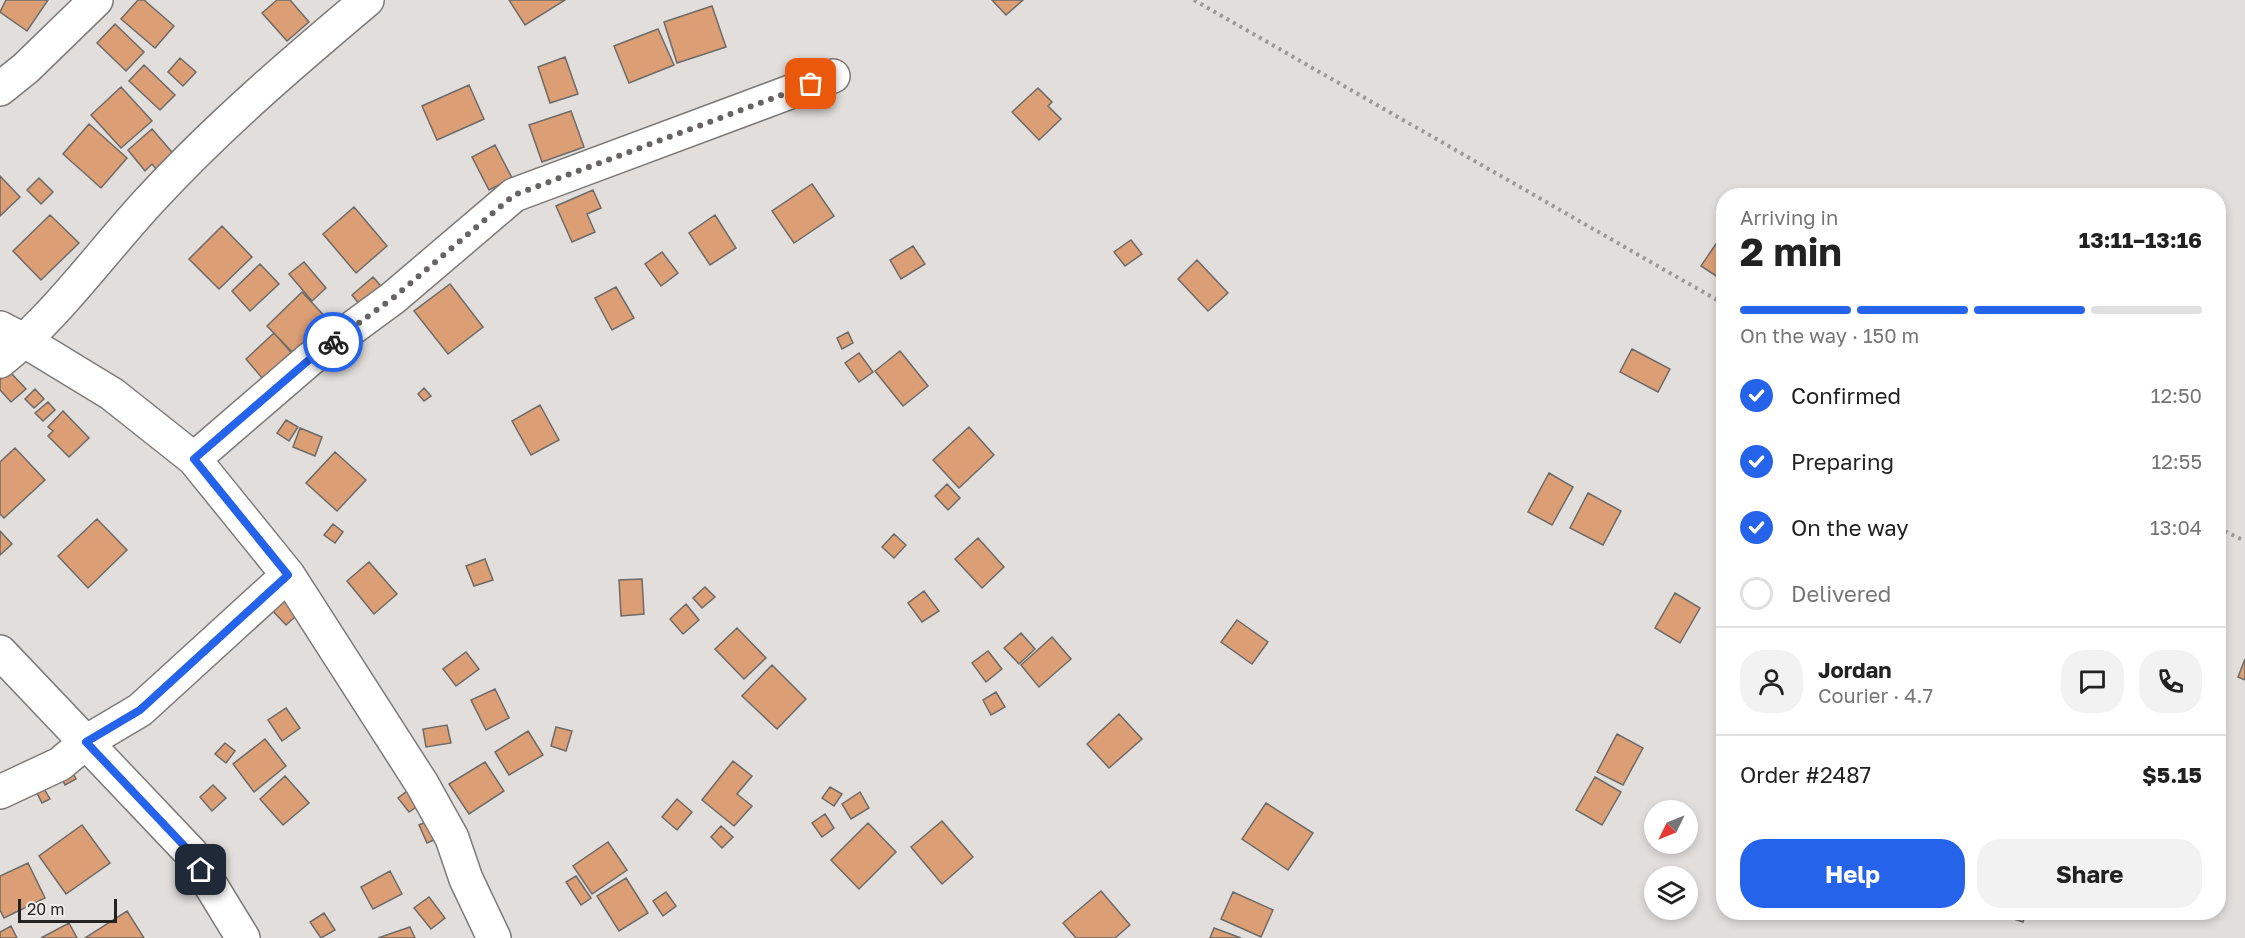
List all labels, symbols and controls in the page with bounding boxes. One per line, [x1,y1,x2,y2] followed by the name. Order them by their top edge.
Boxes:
[785,58,836,109] pin
[794,67,827,100] icon: bag
[1740,205,1838,229] text: Arriving in
[2079,226,2202,253] text: 13:11–13:16
[1740,228,1842,275] text: 2 min
[303,312,363,372] courier
[1740,323,1919,347] text: On the way · 150 m
[317,326,350,359] icon: bike
[1740,379,1773,412] icon: check
[1791,382,1901,409] text: Confirmed
[2151,383,2202,407] text: 12:50
[1740,445,1773,478] icon: check
[1791,448,1894,475] text: Preparing
[2152,449,2202,473] text: 12:55
[1740,511,1773,544] icon: check
[1791,514,1909,541] text: On the way
[2150,515,2202,539] text: 13:04
[1791,580,1891,607] text: Delivered
[1740,650,1803,713] button: person
[2061,650,2124,713] button: chat
[2139,650,2202,713] button: phone
[1818,656,1892,683] text: Jordan
[1818,683,1933,707] text: Courier · 4.7
[1740,761,1871,788] text: Order #2487
[2142,761,2202,788] text: $5.15
[1644,800,1698,854] north arrow
[1644,800,1698,920] map controls
[1740,839,1965,908] button: Help
[1977,839,2202,908] button: Share
[175,844,226,895] pin
[184,853,217,886] icon: home
[1644,866,1698,920] button: layers
[18,896,117,924] scale bar
[27,899,64,919] text: 20 m

